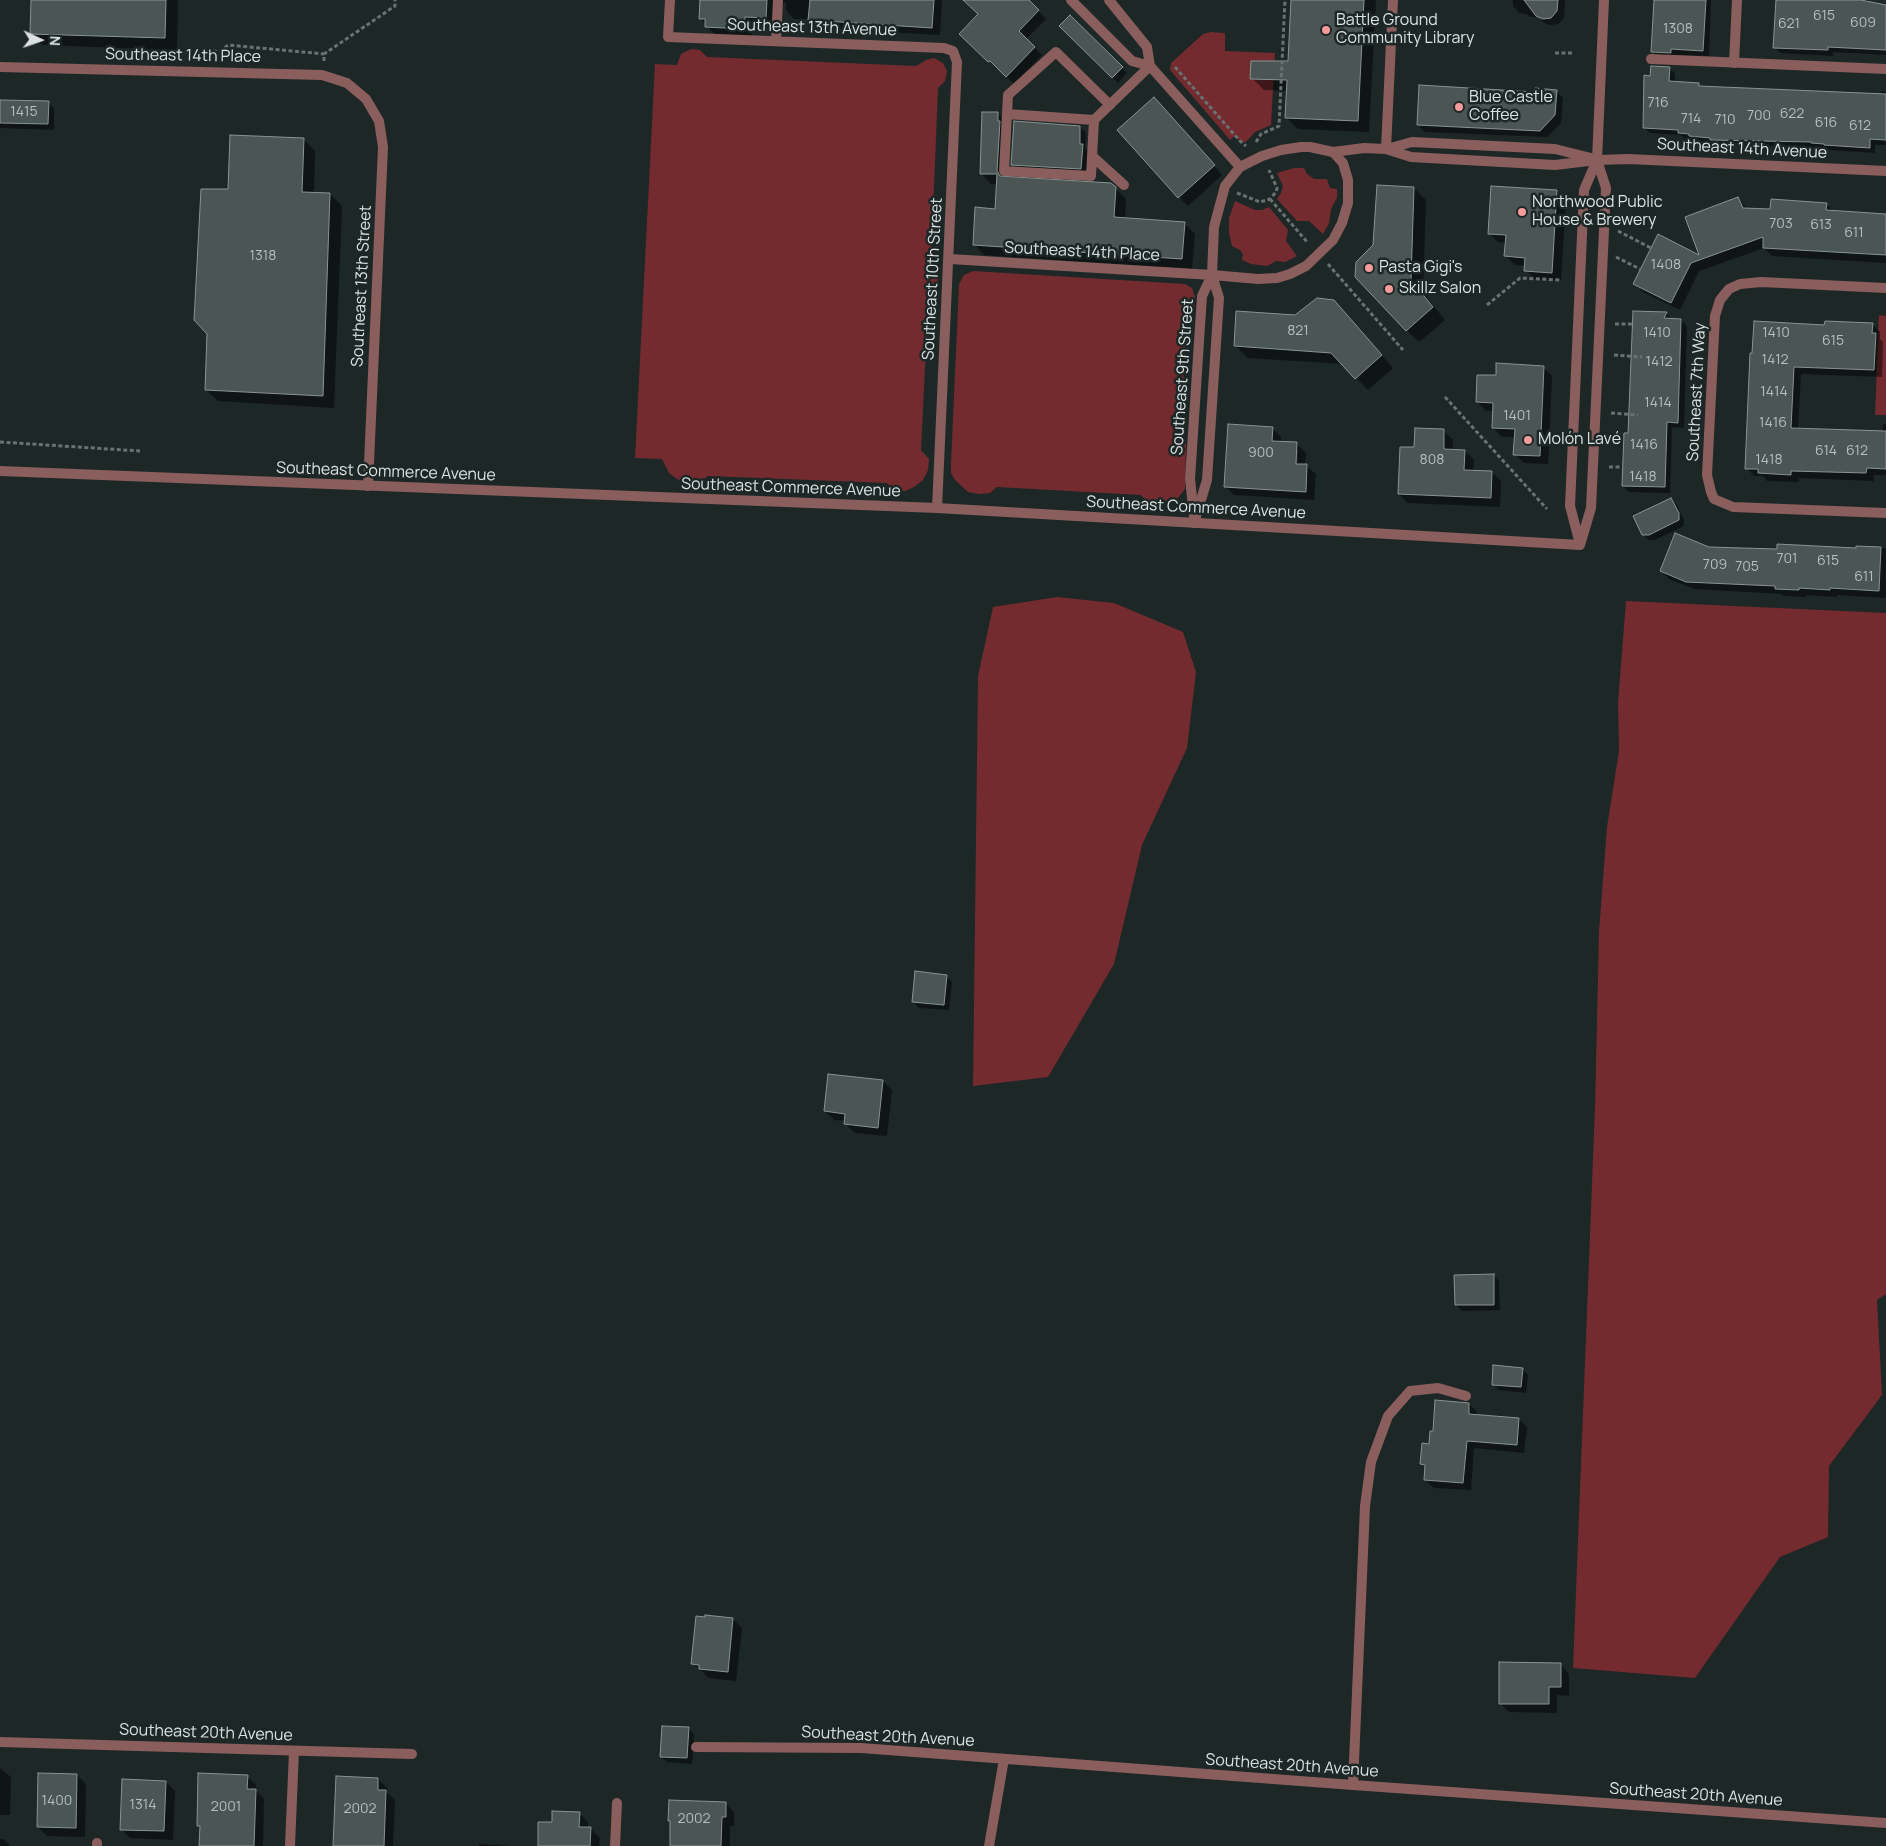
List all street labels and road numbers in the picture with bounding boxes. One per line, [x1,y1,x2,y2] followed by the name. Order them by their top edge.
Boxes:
[727,15,897,41] street label: Southeast 13th Avenue
[105,45,261,67] street label: Southeast 14th Place
[1656,135,1828,163] street label: Southeast 14th Avenue
[919,197,947,361] street label: Southeast 10th Street
[348,205,376,367] street label: Southeast 13th Street
[1004,238,1160,266] street label: Southeast 14th Place
[1168,298,1198,456] street label: Southeast 9th Street
[1684,322,1710,462] street label: Southeast 7th Way
[276,459,496,485] street label: Southeast Commerce Avenue
[681,475,901,501] street label: Southeast Commerce Avenue
[1086,493,1306,523] street label: Southeast Commerce Avenue
[119,1720,293,1746] street label: Southeast 20th Avenue
[801,1723,975,1751] street label: Southeast 20th Avenue
[1205,1750,1379,1782] street label: Southeast 20th Avenue
[1609,1779,1783,1811] street label: Southeast 20th Avenue

